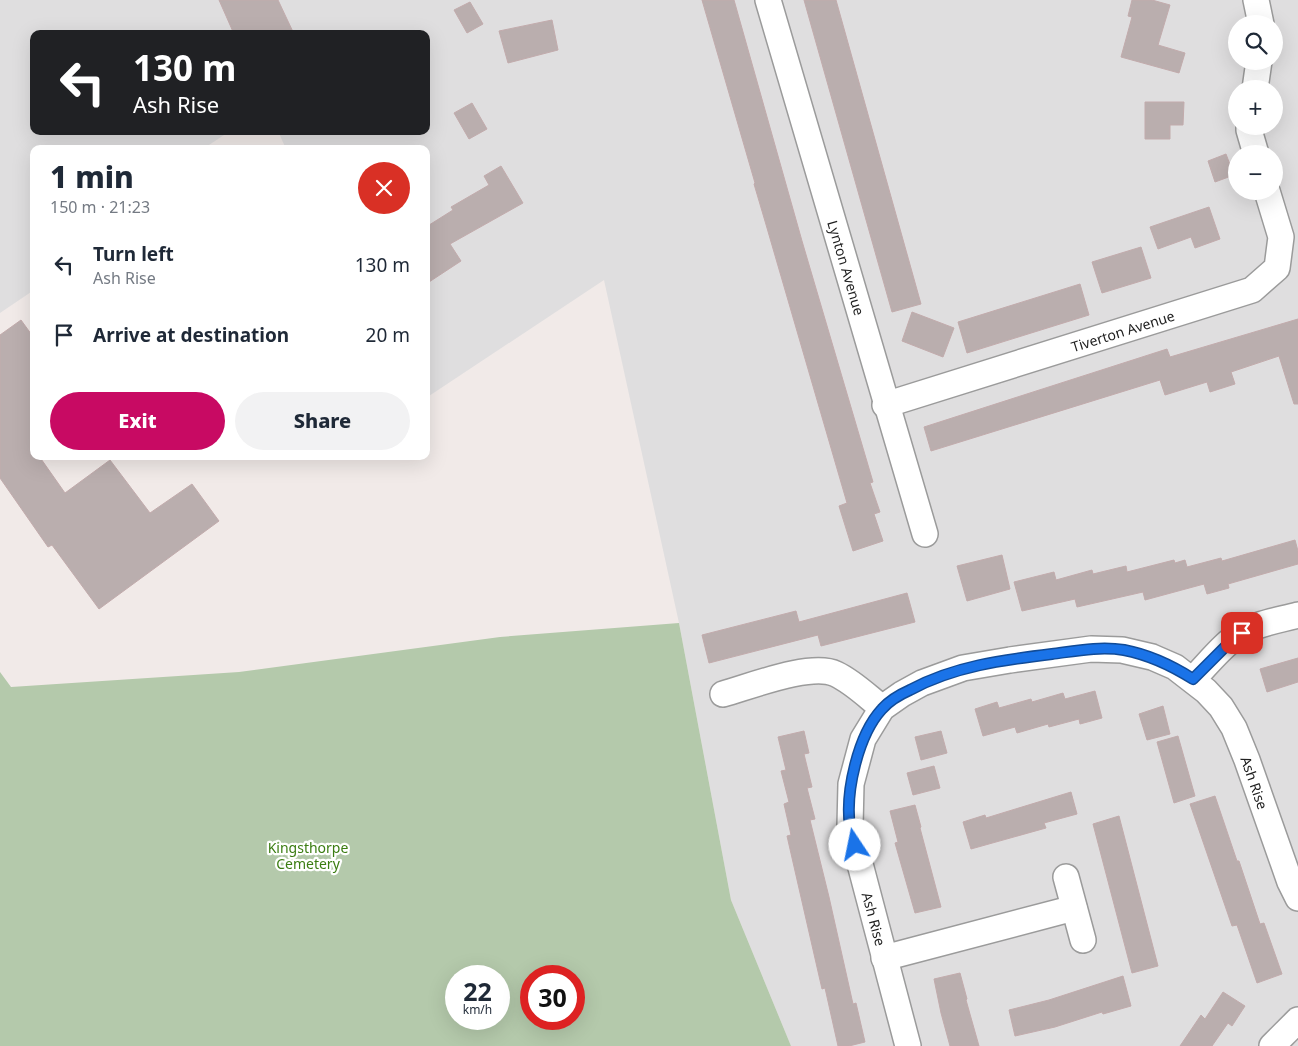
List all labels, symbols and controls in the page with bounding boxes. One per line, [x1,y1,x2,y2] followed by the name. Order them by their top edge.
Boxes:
[1228,15,1283,200] map controls
[1228,15,1283,70] button: search
[133,44,236,91] text: 130 m
[50,50,115,115] icon: left
[1228,80,1283,135] button: +
[133,89,219,119] text: Ash Rise
[1228,145,1283,200] button: −
[50,156,134,197] text: 1 min
[358,162,410,214] button: close
[50,196,150,218] text: 150 m · 21:23
[824,218,870,318] street label: Lynton Avenue
[93,241,174,267] text: Turn left
[50,251,78,279] icon: left
[355,252,410,278] text: 130 m
[93,267,156,289] text: Ash Rise
[1069,305,1177,356] street label: Tiverton Avenue
[50,321,78,349] icon: arrive
[93,322,289,348] text: Arrive at destination
[366,322,410,348] text: 20 m
[50,392,225,450] button: Exit
[235,392,410,450] button: Share
[1221,612,1263,654] pin
[1228,619,1256,647] icon: arrive
[1237,754,1273,812] street label: Ash Rise
[828,818,880,870] position arrow
[268,838,348,873] park label: Kingsthorpe Cemetery
[858,890,890,948] street label: Ash Rise
[520,965,585,1030] speed limit sign: 30
[463,974,492,1008] text: 22
[463,1001,492,1018] text: km/h

